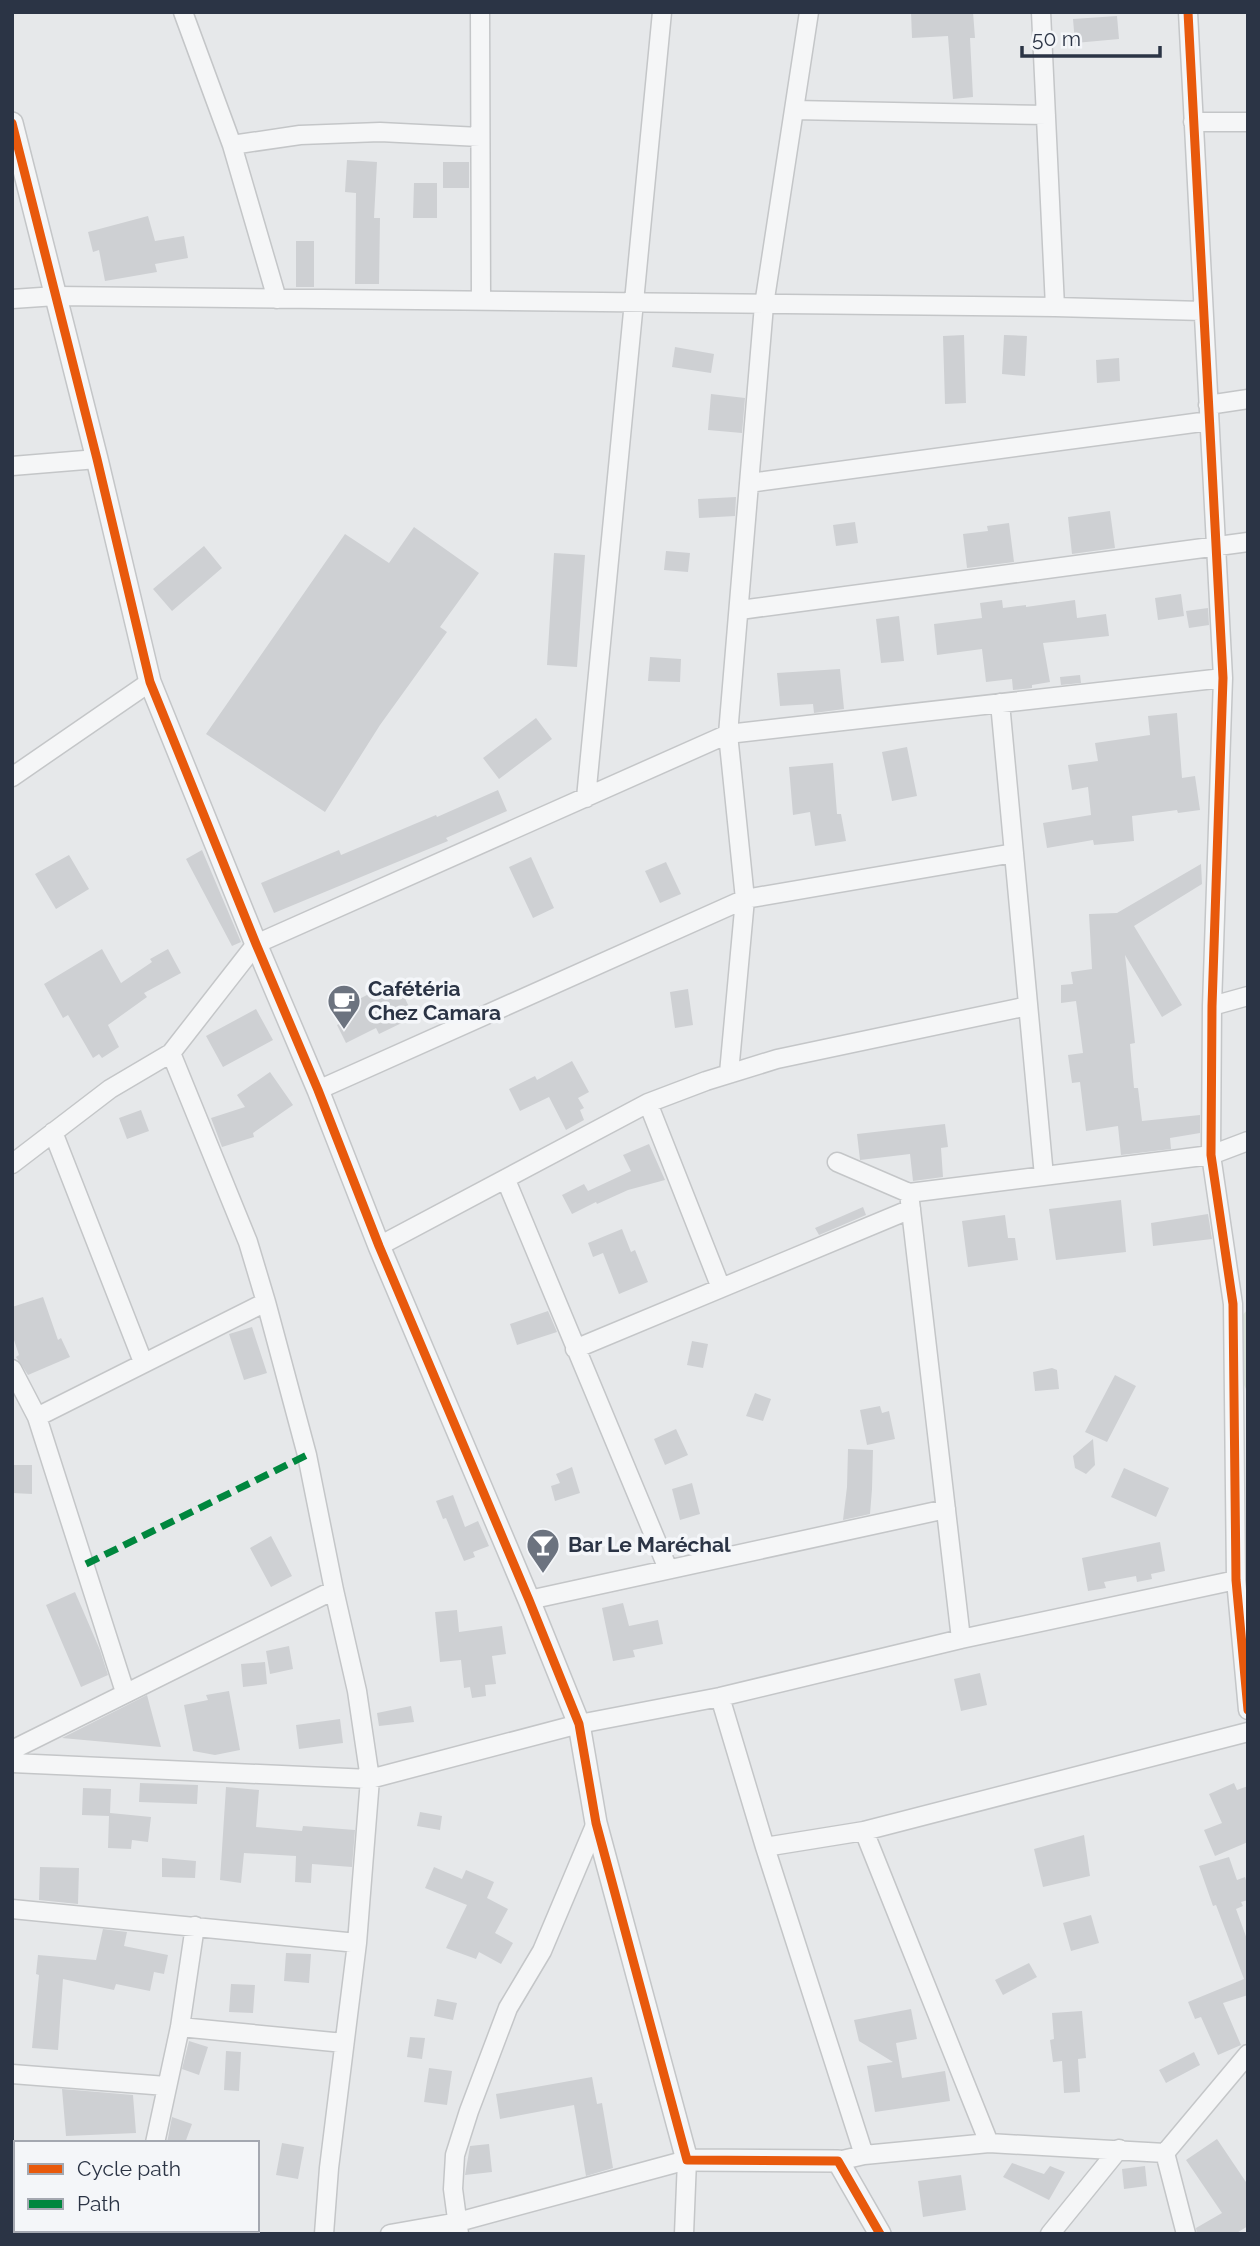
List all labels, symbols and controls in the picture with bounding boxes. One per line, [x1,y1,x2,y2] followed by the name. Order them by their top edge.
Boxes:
[1022,14,1160,58] scale bar
[1032,26,1081,51] text: 50 m
[368,976,501,1025] place label: Cafétéria Chez Camara
[325,982,363,1031] cafe icon: Cafétéria Chez Camara
[524,1526,562,1575] bar icon: Bar Le Maréchal
[568,1532,731,1557] place label: Bar Le Maréchal
[14,2141,259,2232] legend
[77,2156,181,2181] text: Cycle path
[77,2191,121,2216] text: Path

